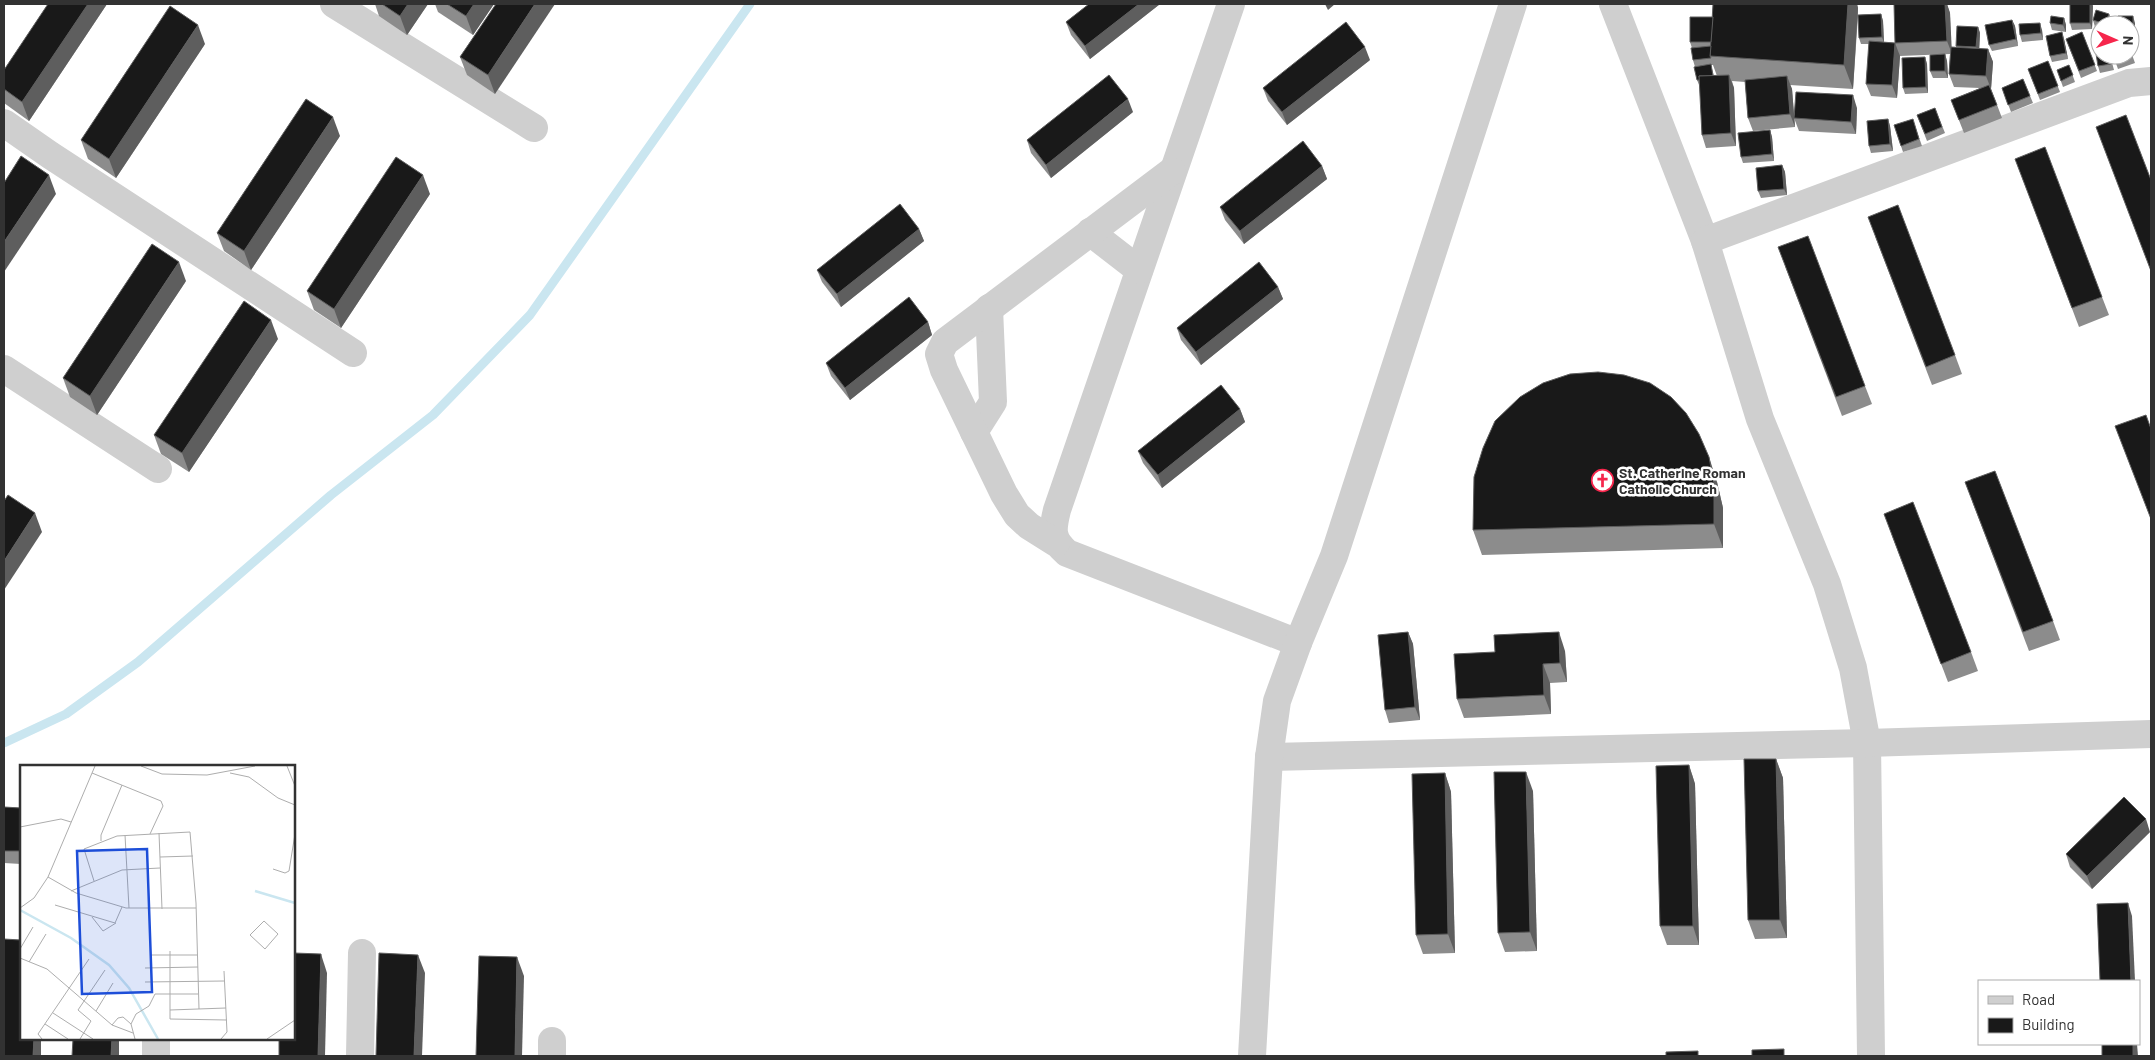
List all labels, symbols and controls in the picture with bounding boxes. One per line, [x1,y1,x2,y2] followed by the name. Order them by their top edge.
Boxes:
[2090,15,2140,65] north arrow
[2120,36,2137,45] text: N
[1619,464,1746,497] place label: St. Catherine Roman Catholic Church
[1591,468,1615,492] church icon: St. Catherine Roman Catholic Church
[20,765,295,1040] inset map
[1978,980,2140,1045] legend
[2022,990,2055,1008] text: Road
[2022,1015,2075,1033] text: Building

